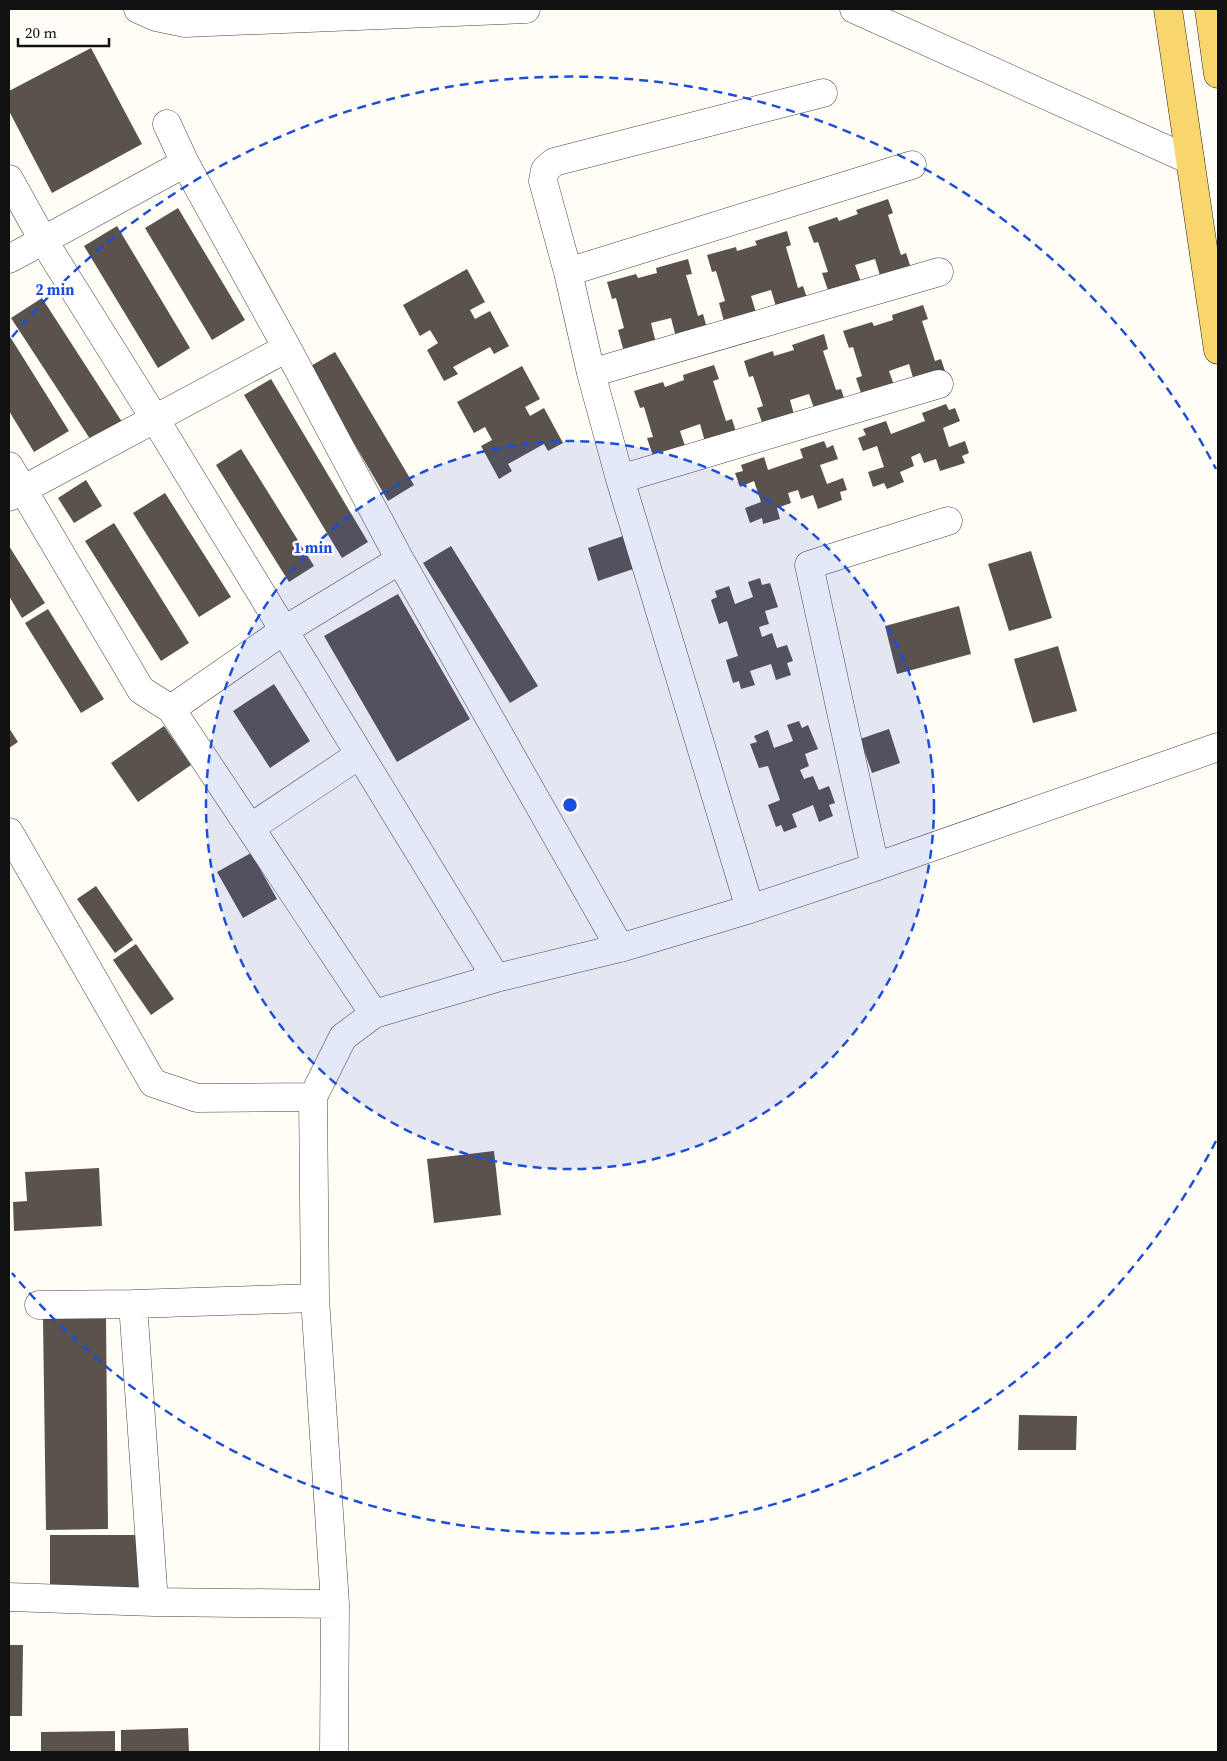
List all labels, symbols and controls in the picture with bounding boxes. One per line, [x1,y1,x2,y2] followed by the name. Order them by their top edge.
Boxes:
[18,15,109,47] scale bar
[25,22,57,43] text: 20 m
[36,279,74,300] text: 2 min
[294,537,332,558] text: 1 min
[561,796,579,814] centre of rings

